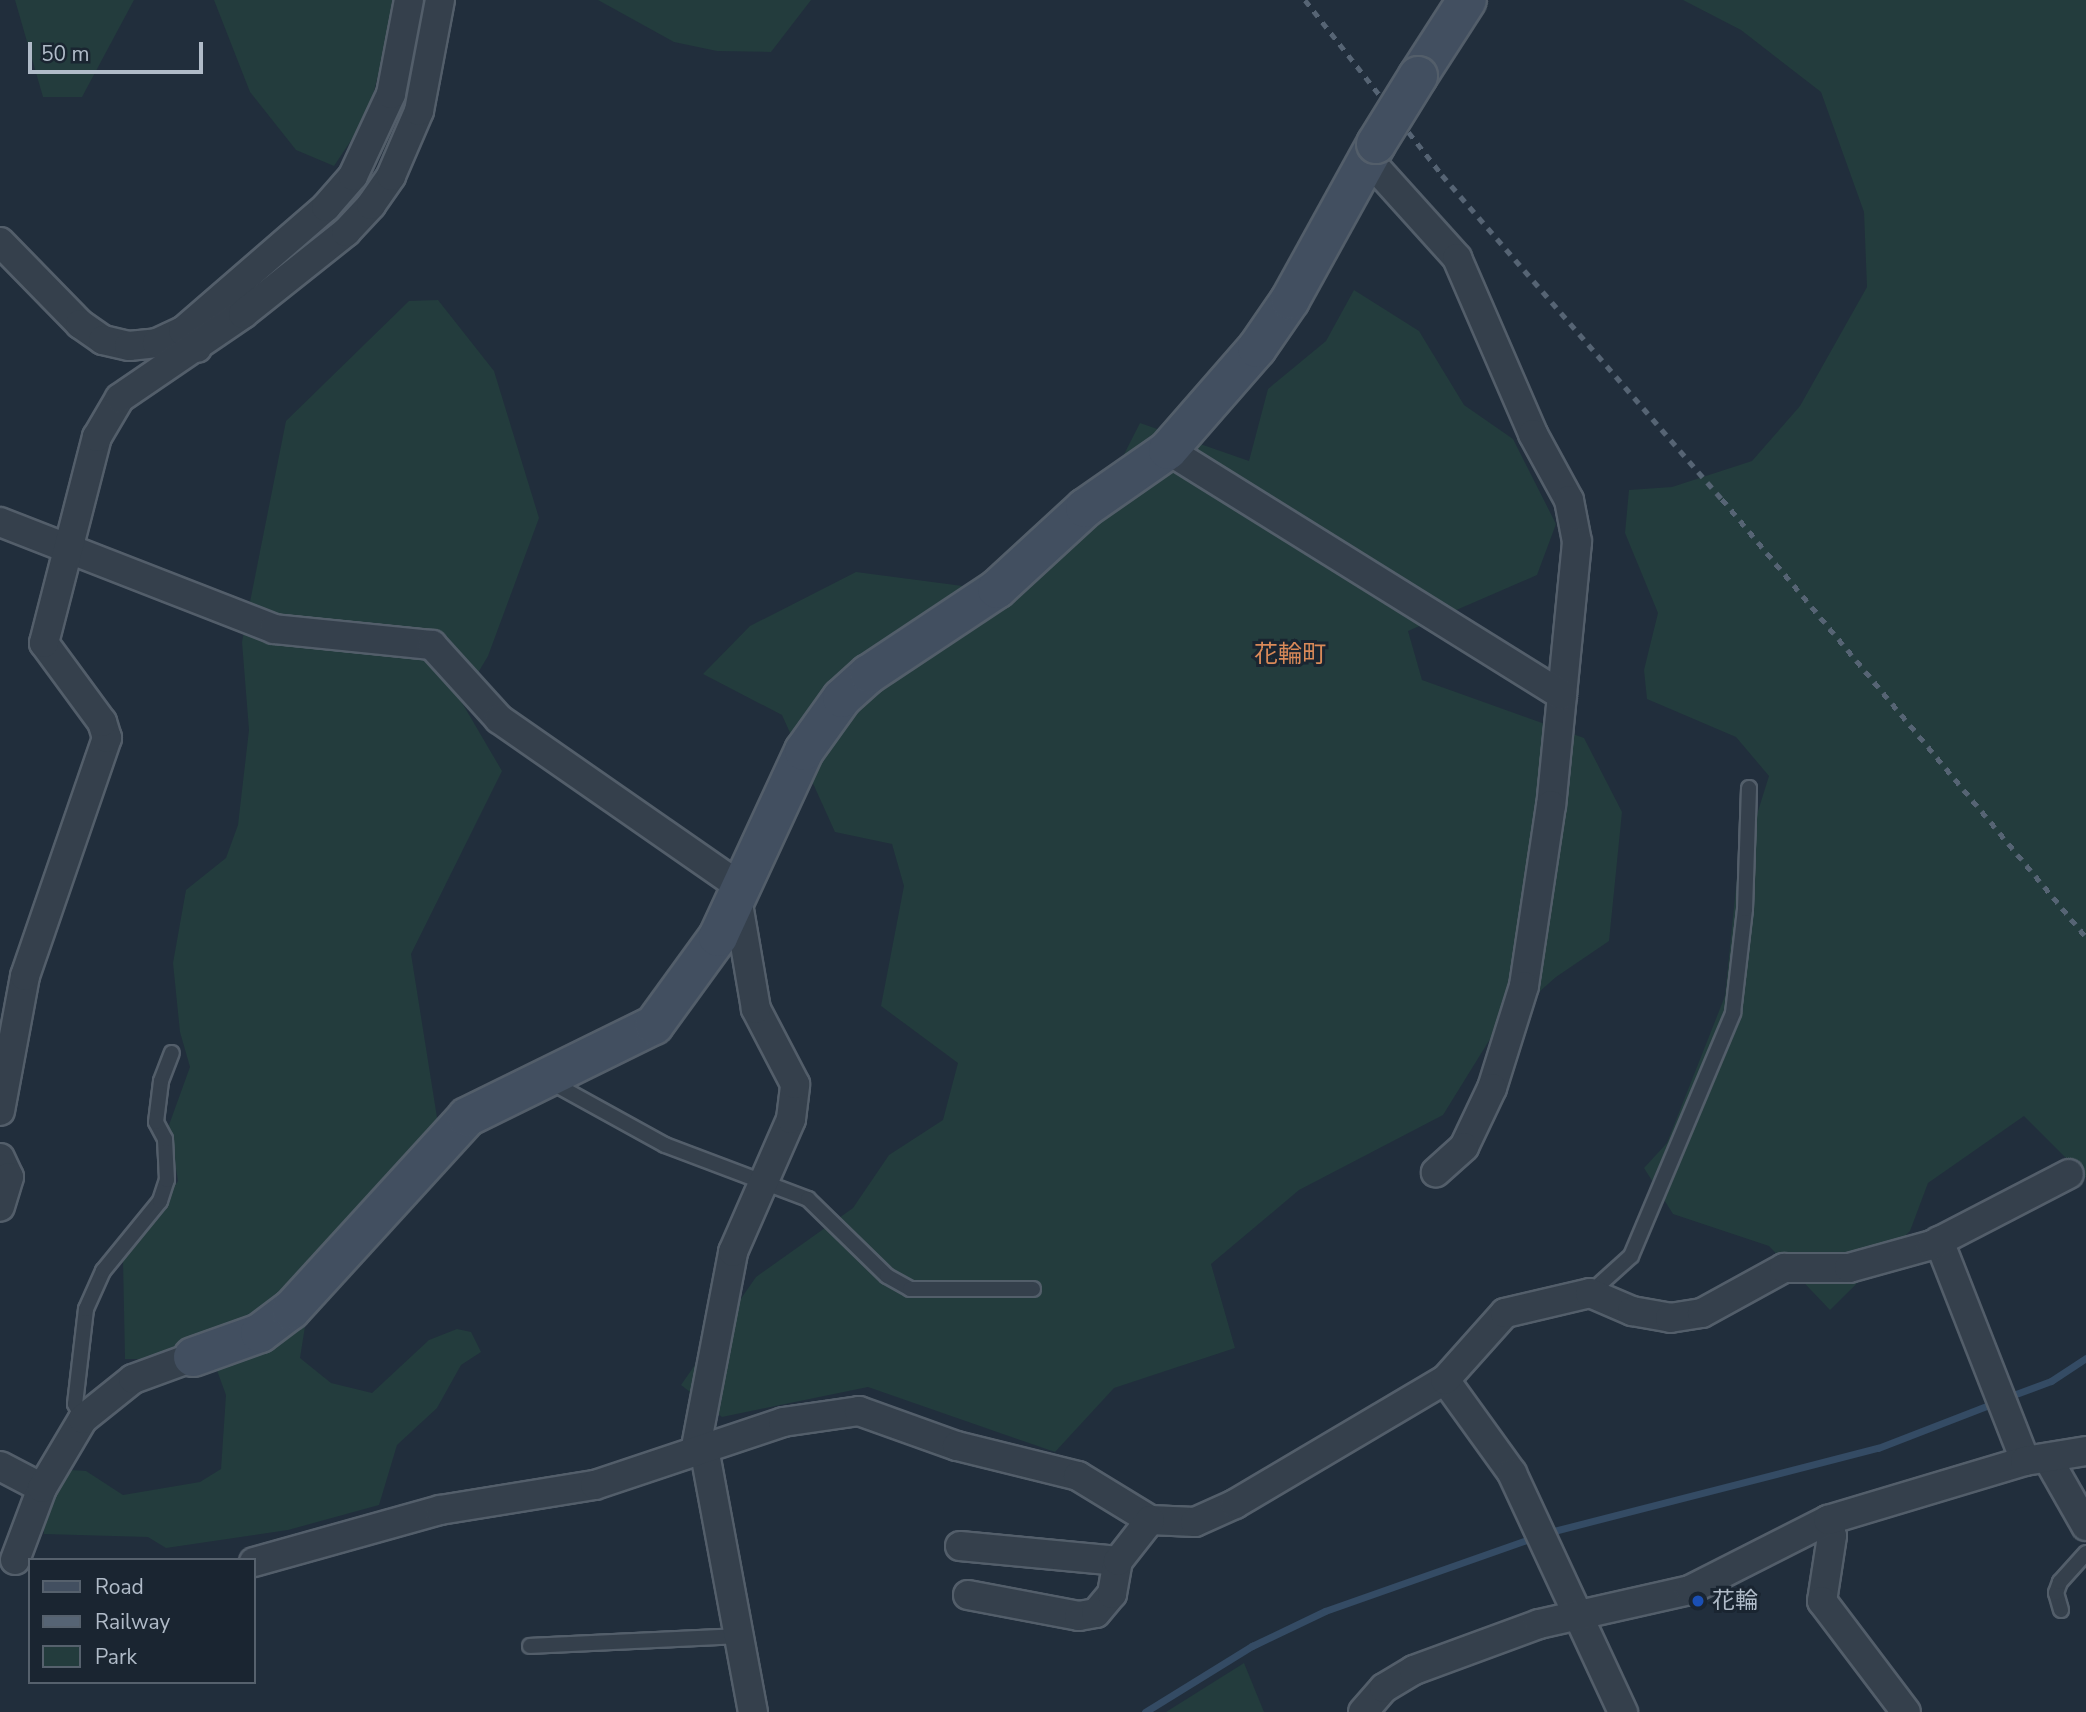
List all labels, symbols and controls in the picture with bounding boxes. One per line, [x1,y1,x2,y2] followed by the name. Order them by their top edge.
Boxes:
[32,28,206,72] scale bar
[41,40,90,68] text: 50 m
[1254,641,1326,669] district label: 花輪町
[28,1558,256,1684] legend
[95,1573,144,1601] text: Road
[1712,1587,1758,1615] place label: 花輪
[1690,1593,1706,1609] marker: 花輪
[95,1608,170,1636] text: Railway
[95,1643,137,1671] text: Park

